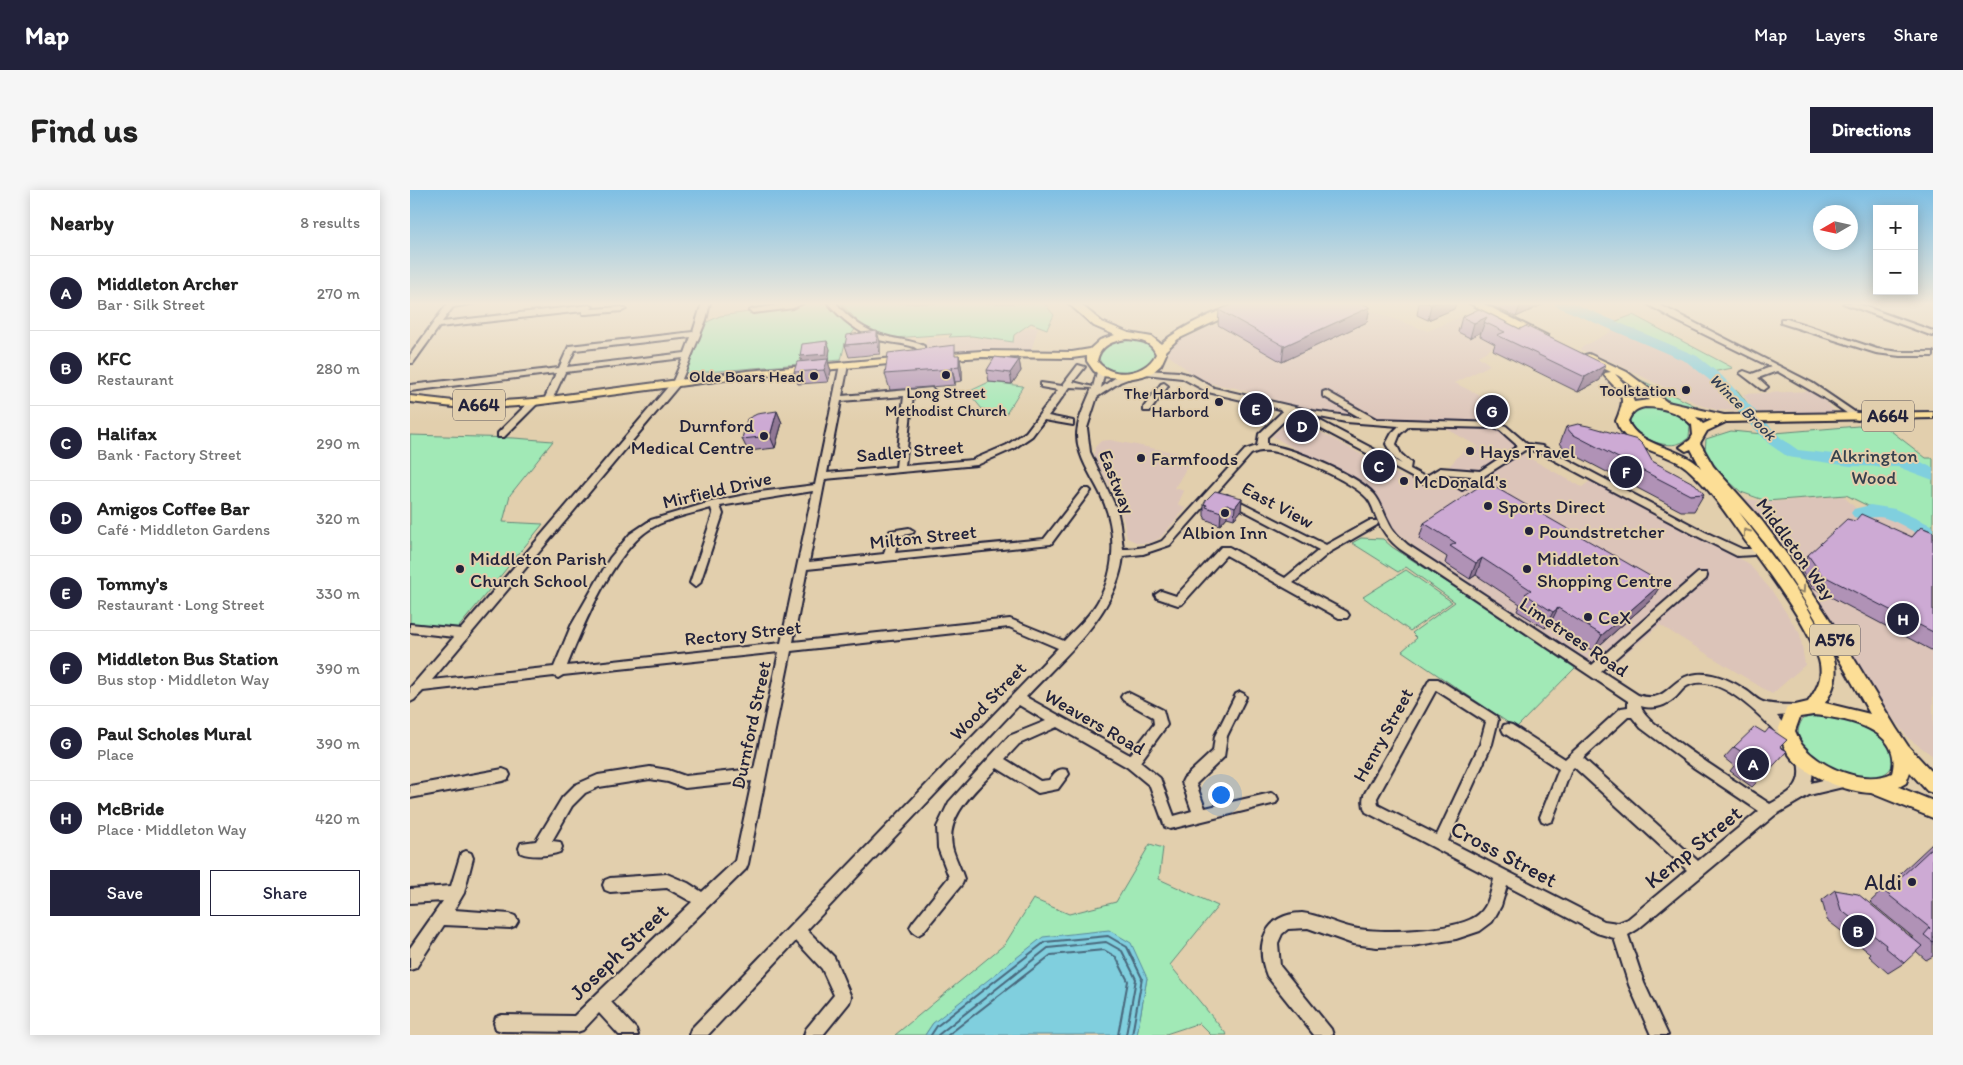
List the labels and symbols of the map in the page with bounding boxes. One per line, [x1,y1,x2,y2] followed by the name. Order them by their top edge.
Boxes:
[1813,205,1858,250] north arrow
[689,367,804,386] place label: Olde Boars Head
[940,369,952,381] marker: Long Street Methodist Church
[808,370,820,382] marker: Olde Boars Head
[1706,370,1781,445] water label: Wince Brook
[1600,381,1676,400] place label: Toolstation
[885,383,1007,420] place label: Long Street Methodist Church
[1124,384,1209,421] place label: The Harbord Harbord
[1680,384,1692,396] marker: Toolstation
[453,390,505,420] road number: A664
[1240,390,1272,428] pin: E
[1476,392,1508,430] pin: G
[1213,396,1225,408] marker: The Harbord Harbord
[1862,400,1914,432] road number: A664
[1286,407,1318,445] pin: D
[631,414,754,459] place label: Durnford Medical Centre
[758,430,770,442] marker: Durnford Medical Centre
[855,435,965,467] street label: Sadler Street
[1480,440,1576,463] place label: Hays Travel
[1830,444,1918,489] park label: Alkrington Wood
[1464,445,1476,457] marker: Hays Travel
[1094,447,1140,518] street label: Eastway
[1151,447,1238,470] place label: Farmfoods
[1363,447,1395,485] pin: C
[1135,452,1147,464] marker: Farmfoods
[1610,453,1642,491] pin: F
[660,466,774,514] street label: Mirfield Drive
[1414,470,1507,493] place label: McDonald's
[1398,475,1410,487] marker: McDonald's
[1238,476,1318,534] street label: East View
[1751,493,1841,605] street label: Middleton Way
[1498,495,1605,518] place label: Sports Direct
[1482,500,1494,512] marker: Sports Direct
[1219,507,1231,519] marker: Albion Inn
[868,520,978,554] street label: Milton Street
[1539,520,1665,543] place label: Poundstretcher
[1183,521,1267,544] place label: Albion Inn
[1523,525,1535,537] marker: Poundstretcher
[1743,528,1752,537] one-way arrow
[470,547,607,592] place label: Middleton Parish Church School
[1537,547,1672,592] place label: Middleton Shopping Centre
[454,563,466,575] marker: Middleton Parish Church School
[1521,563,1533,575] marker: Middleton Shopping Centre
[1796,584,1805,594] one-way arrow
[1515,592,1633,682] street label: Limetrees Road
[1887,600,1919,638] pin: H
[1598,606,1631,629] place label: CeX
[1582,611,1594,623] marker: CeX
[683,615,803,651] street label: Rectory Street
[1810,624,1860,656] road number: A576
[945,657,1031,745] street label: Wood Street
[726,659,776,791] street label: Durnford Street
[1040,684,1150,760] street label: Weavers Road
[1348,684,1418,786] street label: Henry Street
[1737,745,1769,783] pin: A
[1208,782,1234,808] your location
[1639,800,1747,894] street label: Kemp Street
[1446,815,1562,893] street label: Cross Street
[1864,869,1902,896] place label: Aldi
[1906,876,1918,888] marker: Aldi
[564,898,674,1006] street label: Joseph Street
[1842,912,1874,950] pin: B

